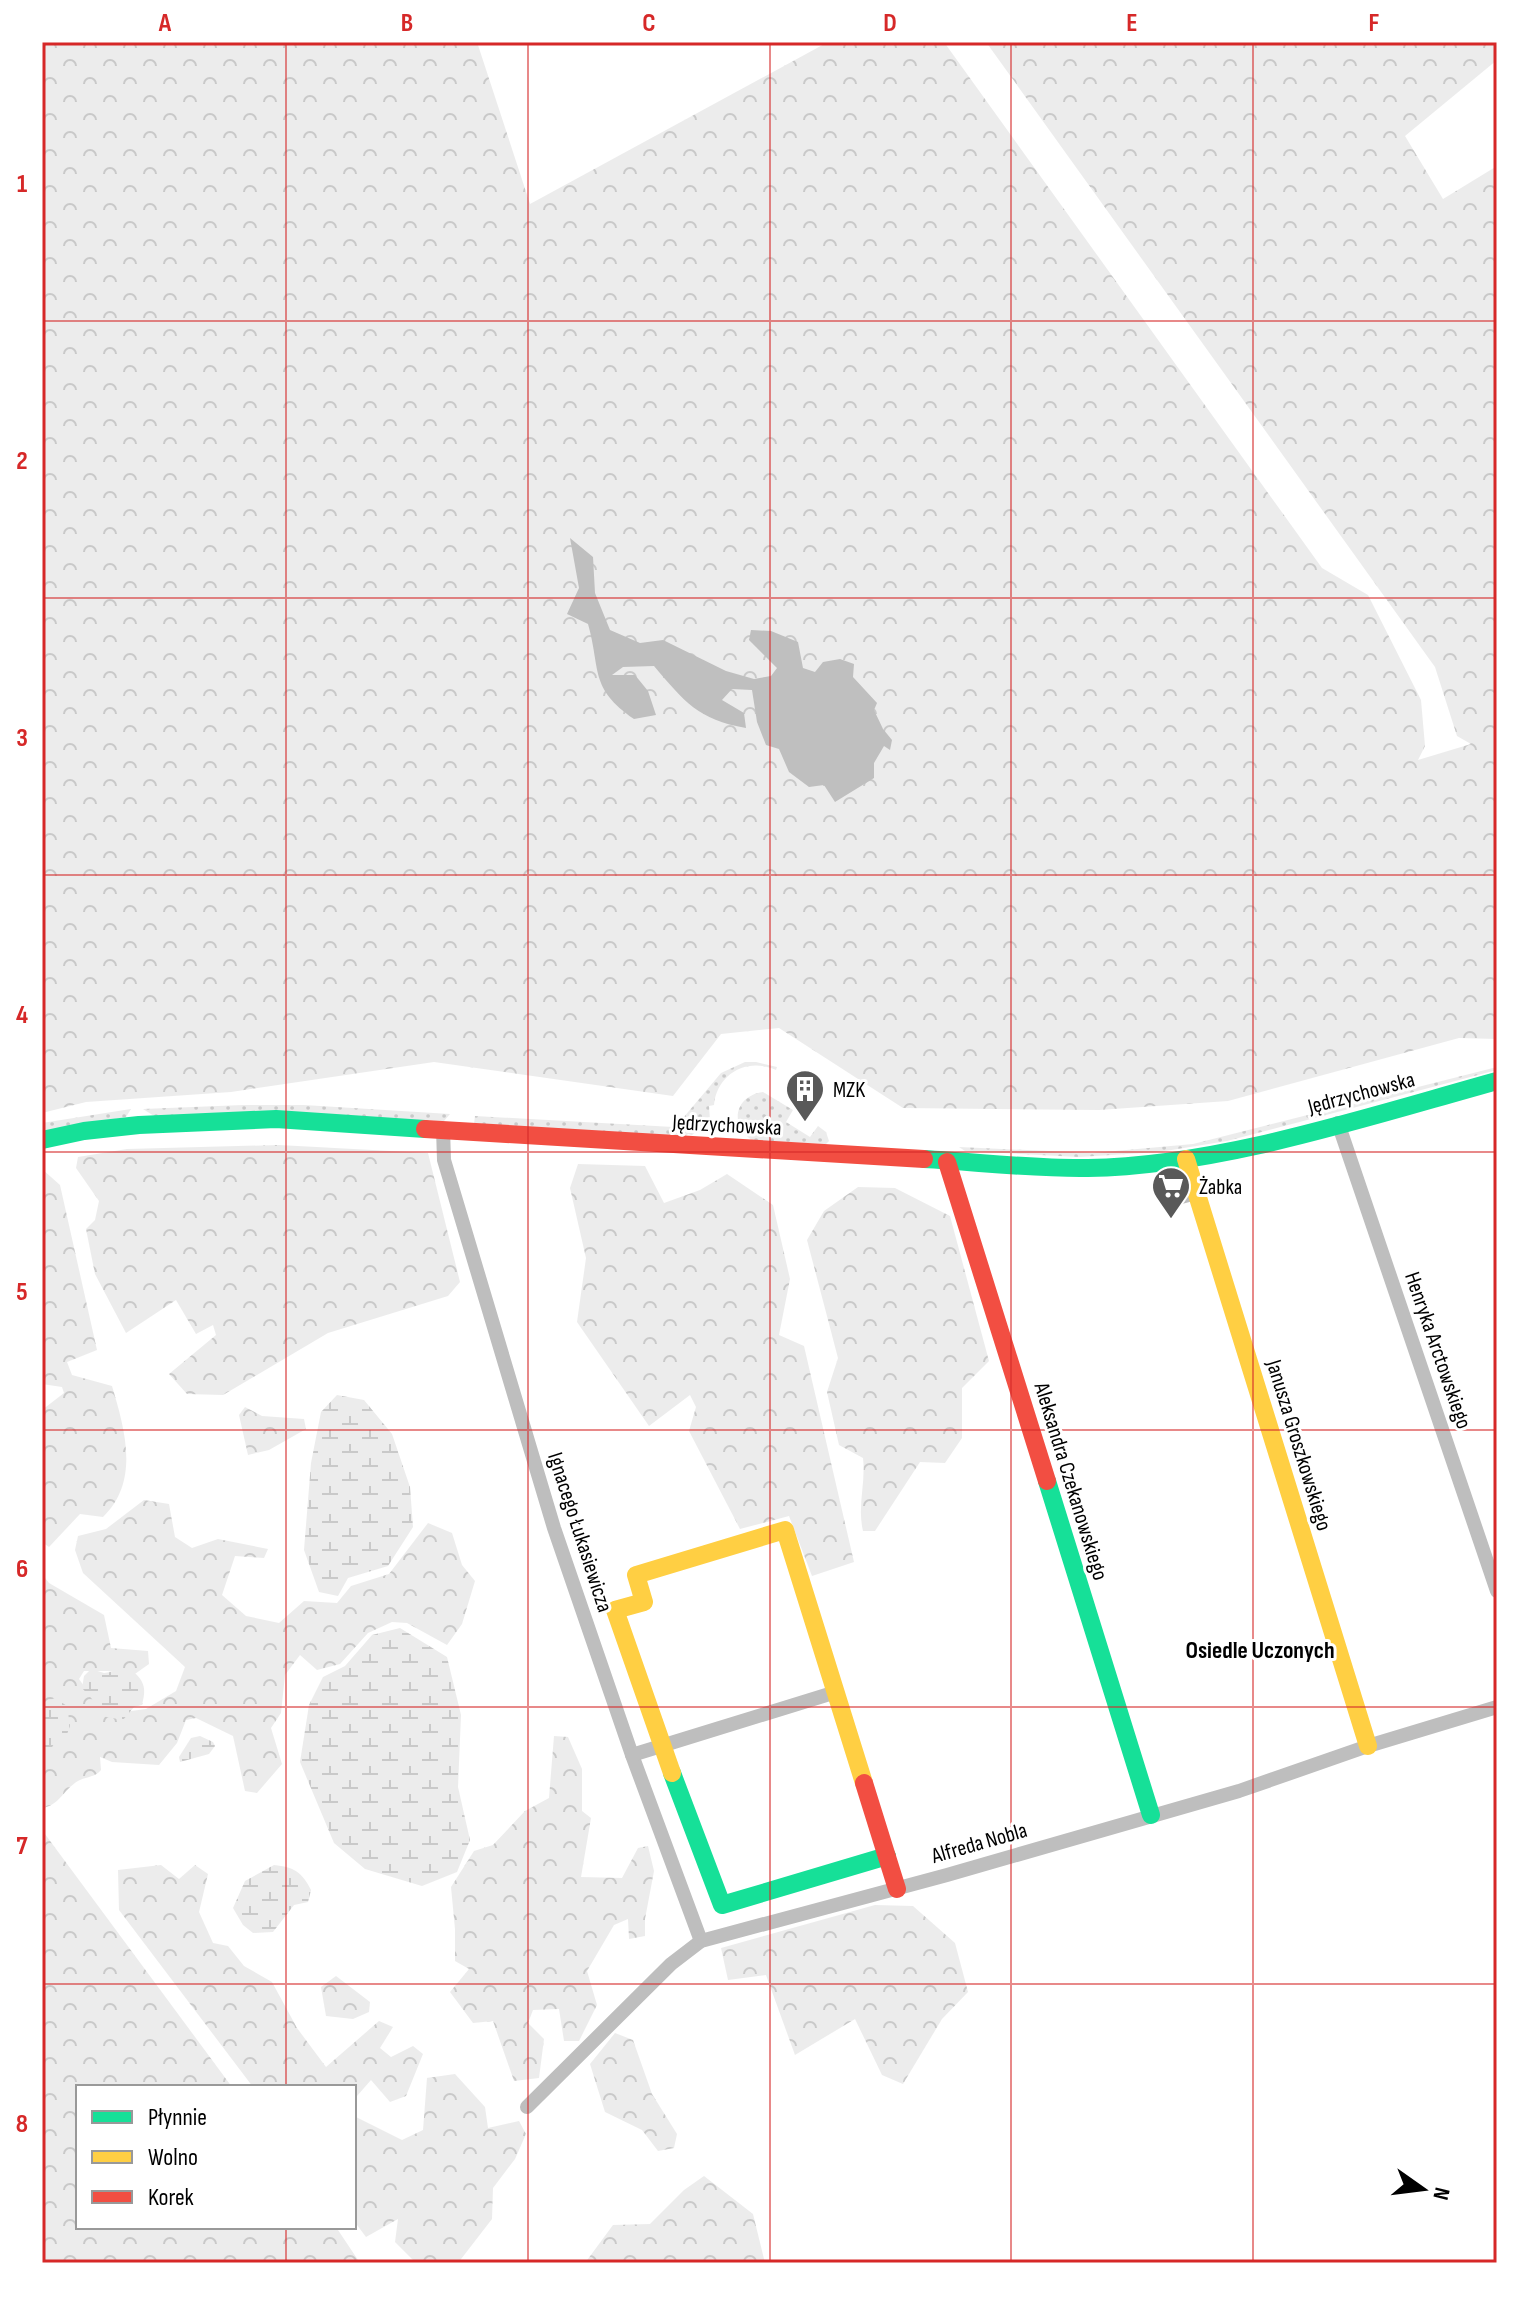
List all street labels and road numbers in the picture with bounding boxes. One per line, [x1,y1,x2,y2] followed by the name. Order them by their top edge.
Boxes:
[1304,1066,1418,1121] street label: Jędrzychowska
[671,1109,782,1142] street label: Jędrzychowska
[1398,1268,1477,1433] street label: Henryka Arctowskiego
[1259,1356,1337,1534] street label: Janusza Groszkowskiego
[1027,1378,1113,1584] street label: Aleksandra Czekanowskiego
[541,1449,618,1616] street label: Ignacego Łukasiewicza
[928,1817,1030,1870] street label: Alfreda Nobla

